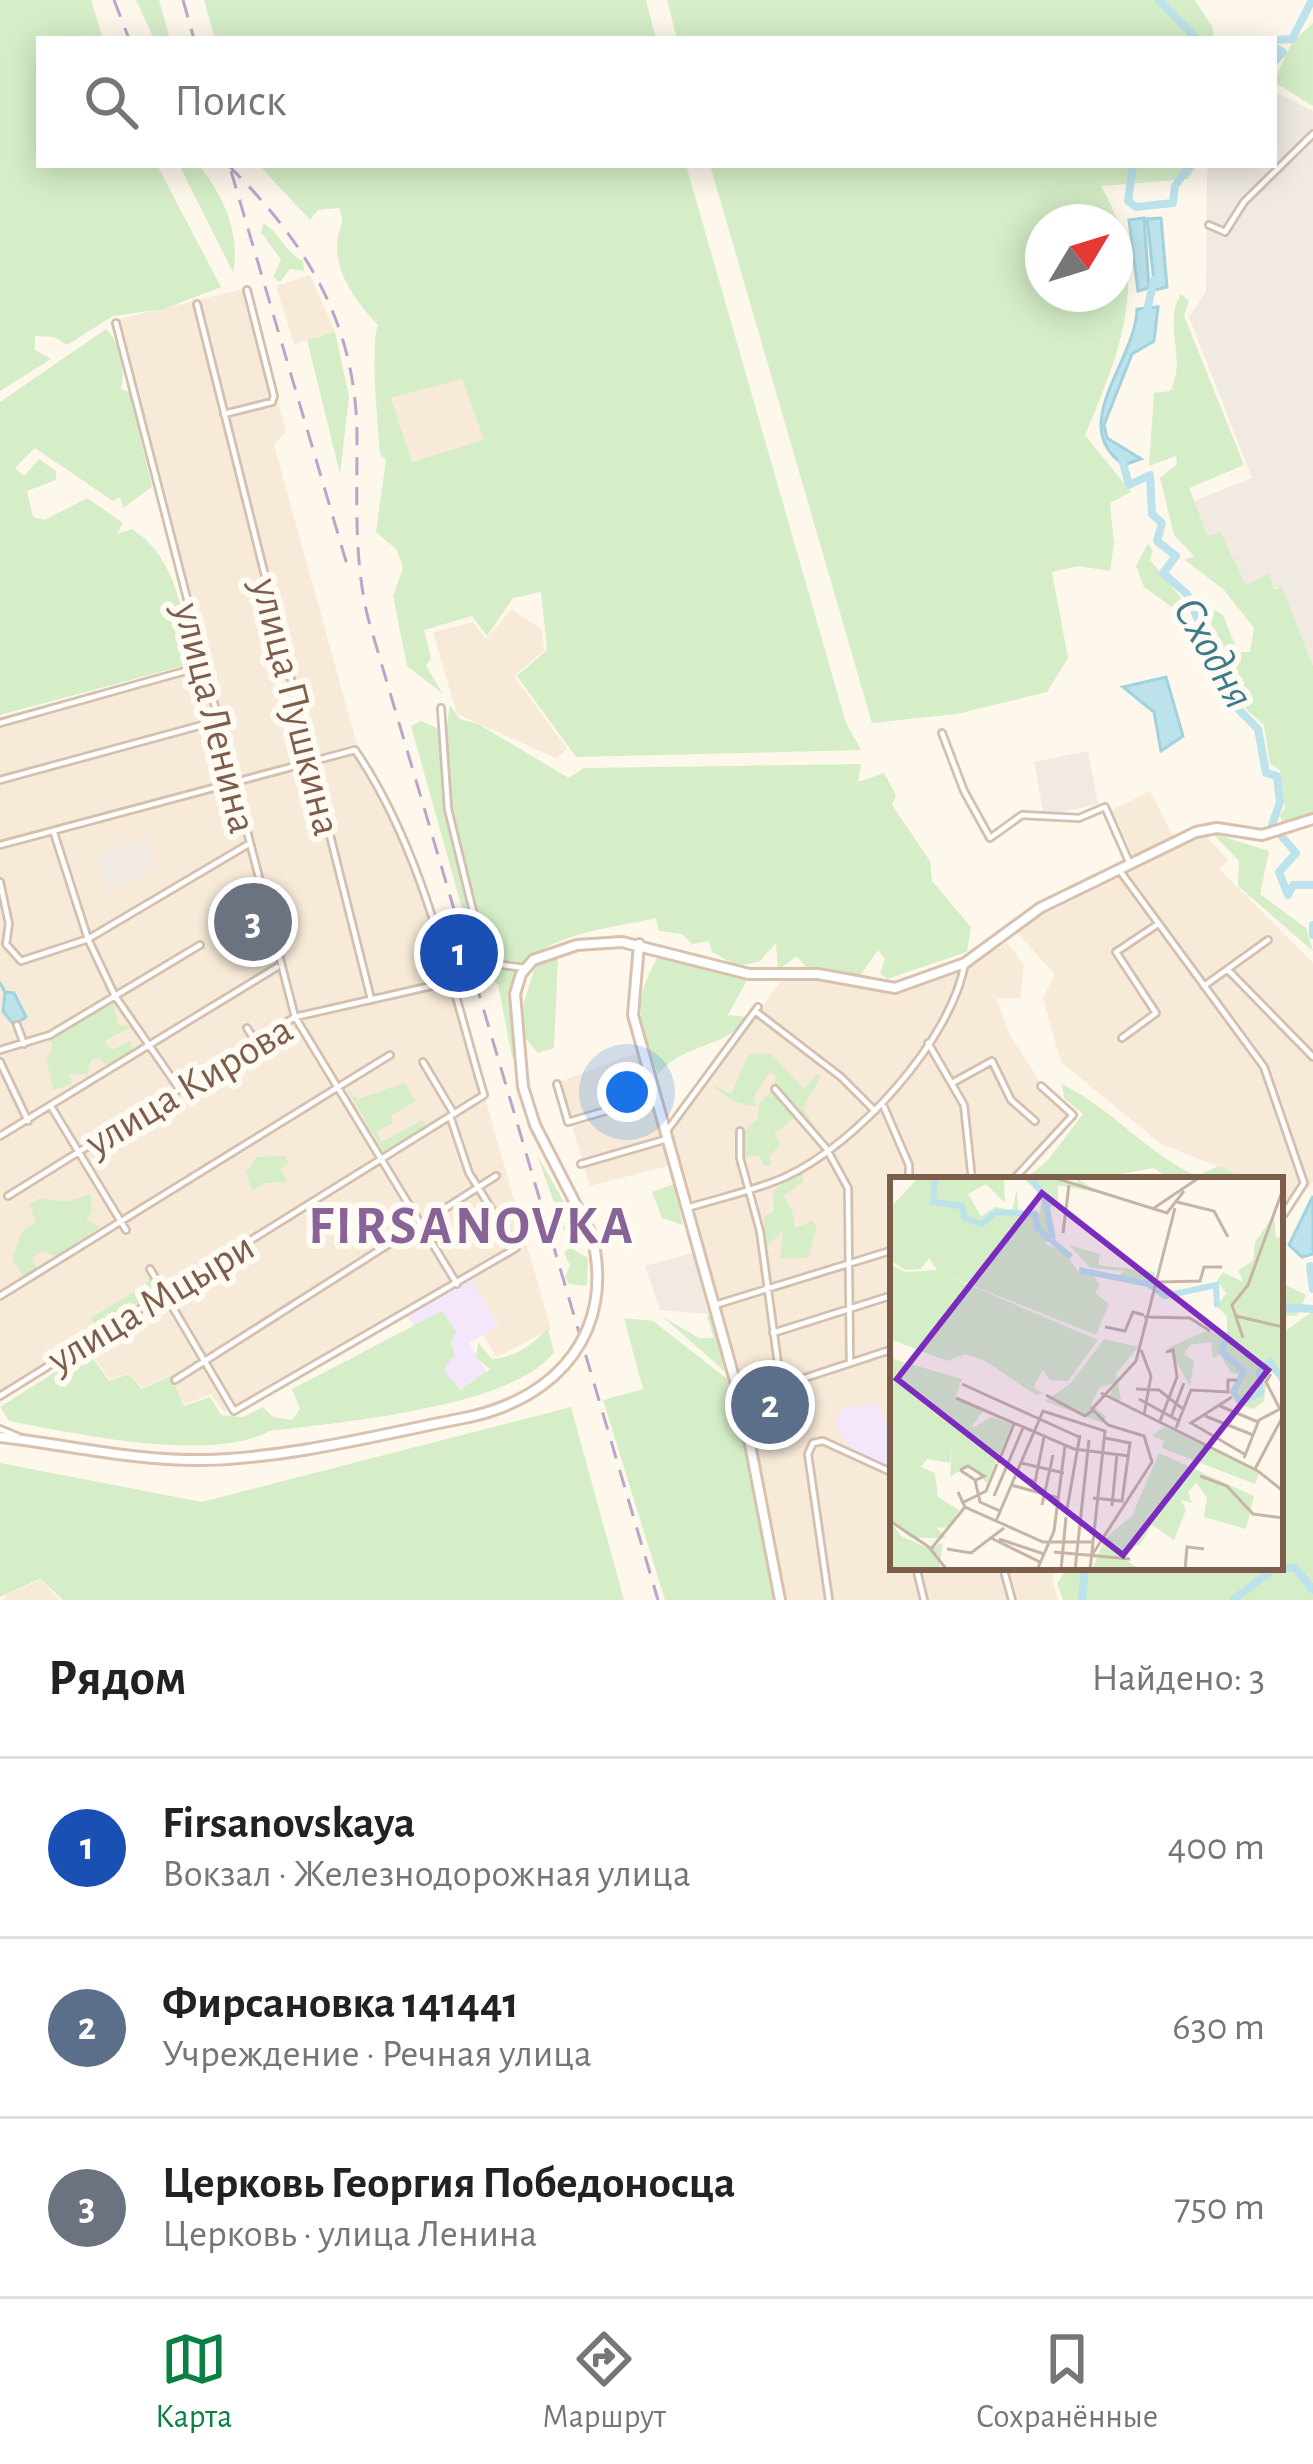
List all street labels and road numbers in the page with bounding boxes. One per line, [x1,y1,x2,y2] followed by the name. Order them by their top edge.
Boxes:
[244,573,348,840] street label: улица Пушкина
[166,597,264,838] street label: улица Ленина
[77,1008,300,1165] street label: улица Кирова
[40,1225,261,1381] street label: улица Мцыри

